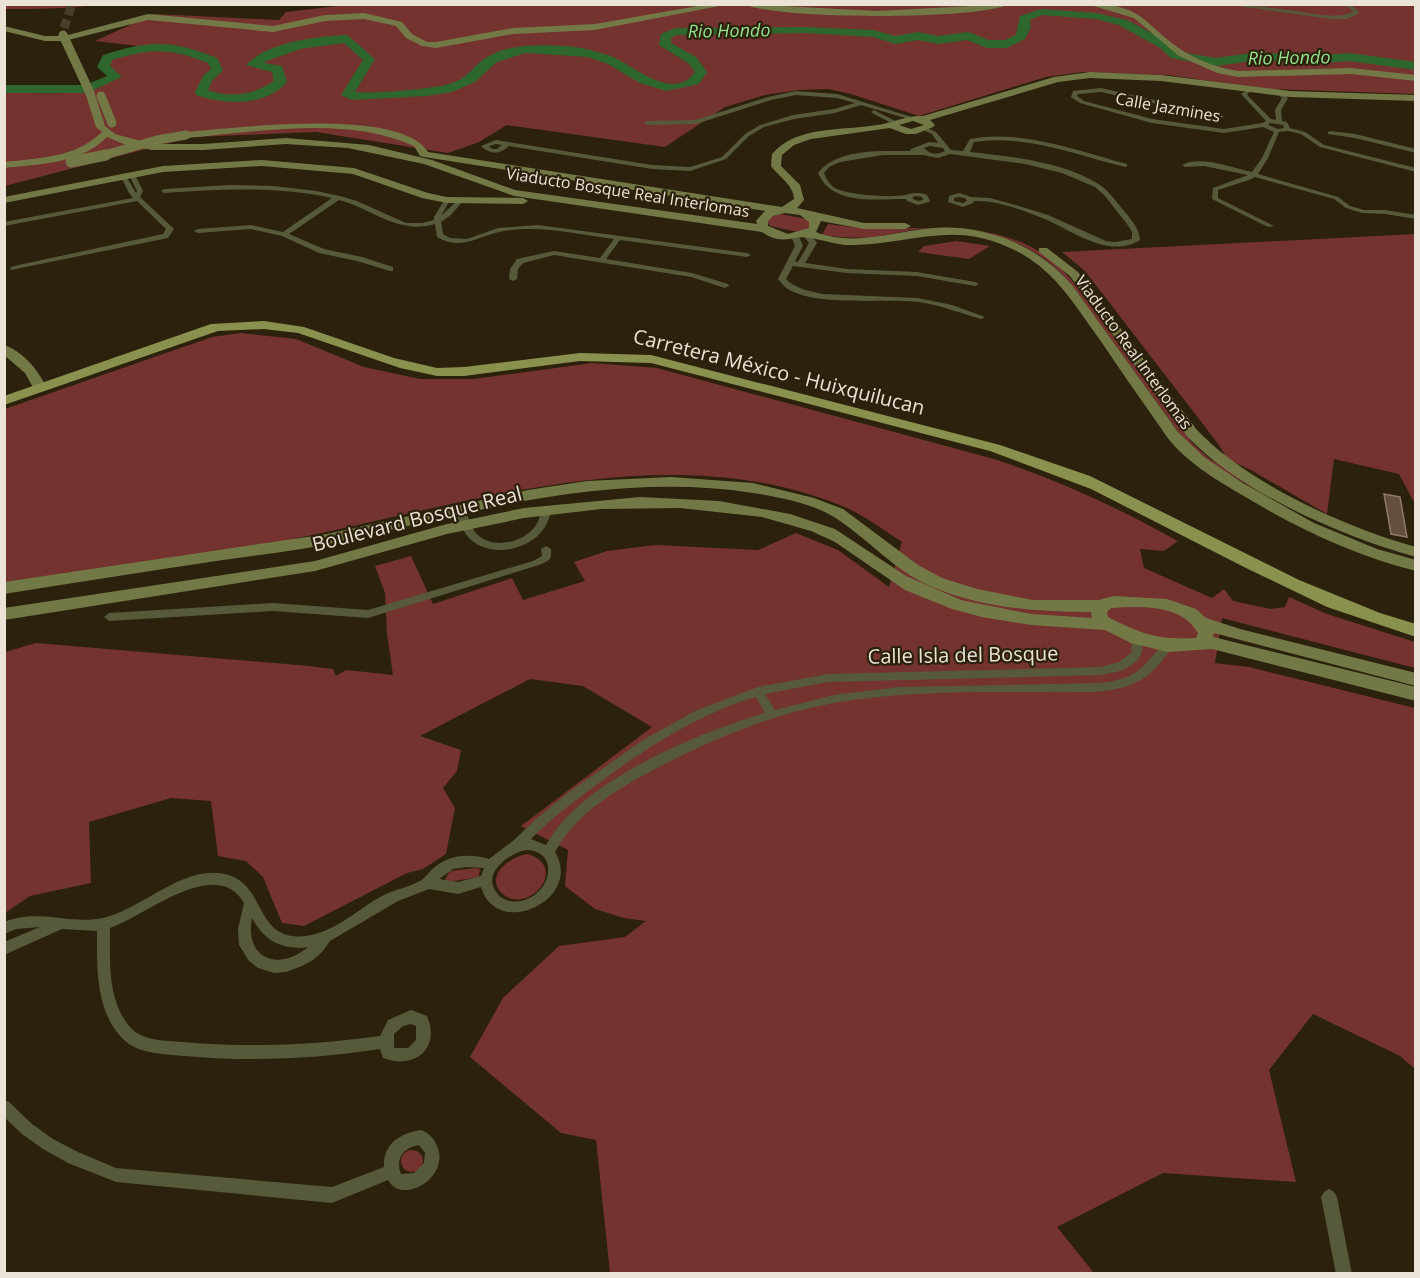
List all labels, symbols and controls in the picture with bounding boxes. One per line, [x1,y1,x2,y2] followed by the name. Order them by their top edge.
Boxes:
[687,17,771,43] water label: Rio Hondo
[1247,44,1331,70] water label: Rio Hondo
[1114,87,1222,127] street label: Calle Jazmines
[505,162,751,222] street label: Viaducto Bosque Real Interlomas
[1071,270,1197,434] street label: Viaducto Real Interlomas
[630,322,928,421] street label: Carretera México - Huixquilucan
[309,479,525,558] street label: Boulevard Bosque Real
[867,639,1059,670] street label: Calle Isla del Bosque

